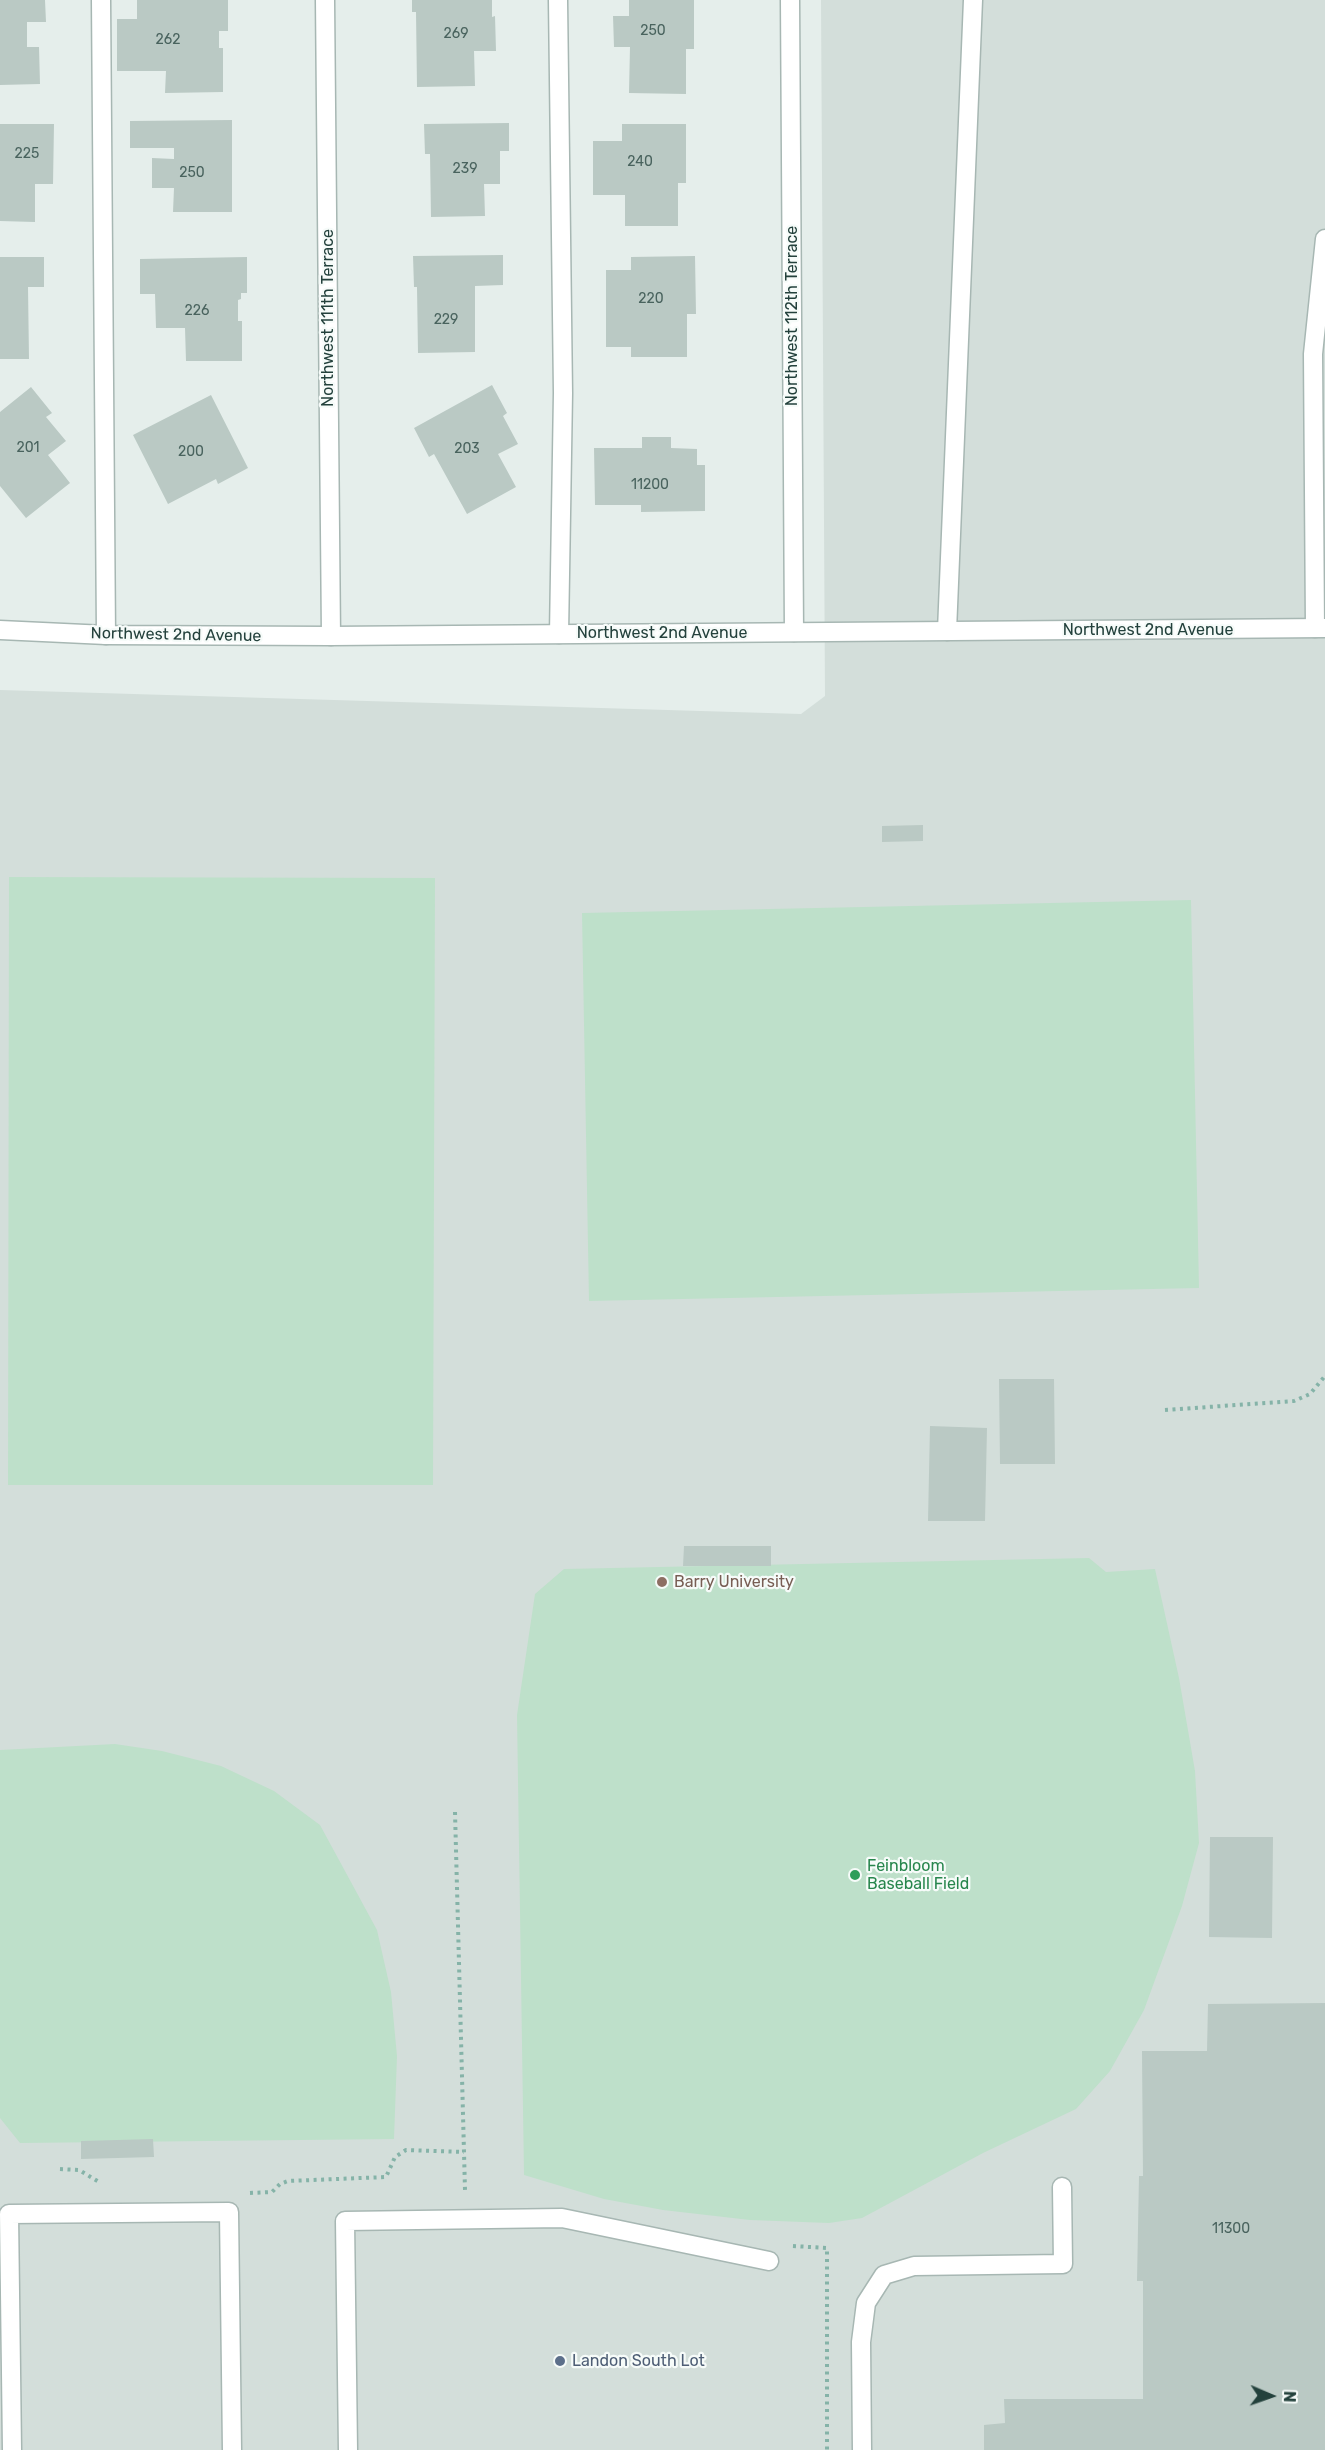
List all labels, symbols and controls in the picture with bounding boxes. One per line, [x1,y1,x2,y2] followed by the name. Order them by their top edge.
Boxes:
[640,23,666,39] house number: 250
[444,26,468,42] house number: 269
[156,32,180,48] house number: 262
[15,146,39,162] house number: 225
[627,154,653,170] house number: 240
[453,161,477,177] house number: 239
[179,165,205,181] house number: 250
[782,226,802,406] street label: Northwest 112th Terrace
[318,229,338,407] street label: Northwest 111th Terrace
[638,291,664,307] house number: 220
[185,303,209,319] house number: 226
[434,312,458,328] house number: 229
[16,440,40,456] house number: 201
[454,441,480,457] house number: 203
[178,444,204,460] house number: 200
[631,477,669,493] house number: 11200
[1063,620,1233,640] street label: Northwest 2nd Avenue
[577,623,747,643] street label: Northwest 2nd Avenue
[90,624,262,646] street label: Northwest 2nd Avenue
[674,1572,794,1592] place label: Barry University
[655,1575,669,1589] marker: Barry University
[867,1856,969,1894] place label: Feinbloom Baseball Field
[848,1868,862,1882] marker: Feinbloom Baseball Field
[1212,2221,1250,2237] house number: 11300
[572,2351,705,2371] place label: Landon South Lot
[553,2354,567,2368] marker: Landon South Lot
[1241,2366,1301,2426] north arrow
[1280,2391,1299,2403] text: N

